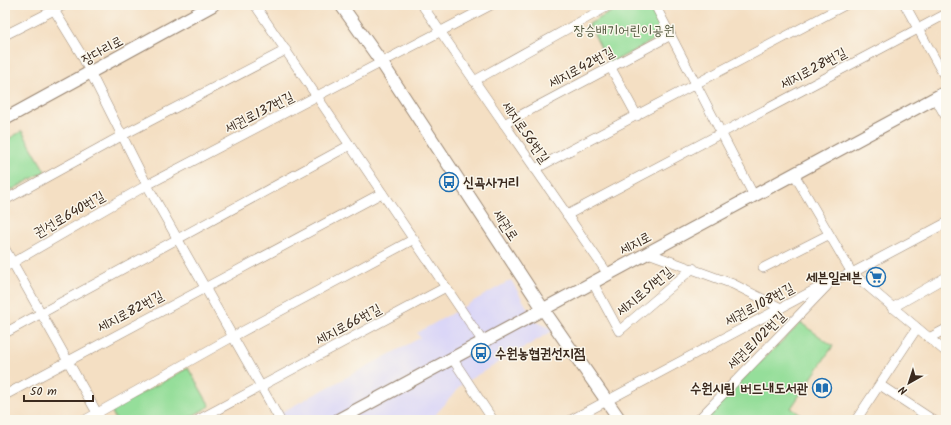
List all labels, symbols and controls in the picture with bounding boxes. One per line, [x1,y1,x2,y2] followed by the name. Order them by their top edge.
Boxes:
[573,20,675,42] park label: 장승배기어린이공원
[77,30,128,71] street label: 장다리로
[544,41,619,95] street label: 세지로42번길
[776,42,851,96] street label: 세지로28번길
[221,86,299,140] street label: 세권로137번길
[496,97,555,169] street label: 세지로56번길
[438,171,460,193] bus stop icon: 신곡사거리
[463,172,519,194] place label: 신곡사거리
[30,185,110,244] street label: 권선로640번길
[487,205,524,246] street label: 세권로
[615,226,656,262] street label: 세지로
[611,261,678,322] street label: 세지로51번길
[865,266,887,288] supermarket icon: 세븐일레븐
[806,267,863,289] place label: 세븐일레븐
[721,277,799,332] street label: 세권로108번길
[93,285,168,339] street label: 세지로82번길
[312,298,386,351] street label: 세지로66번길
[722,306,792,375] street label: 세권로102번길
[470,342,492,364] bus stop icon: 수원농협권선지점
[495,343,586,365] place label: 수원농협권선지점
[889,363,929,403] north arrow
[24,377,93,403] scale bar
[811,377,833,399] library icon: 수원시립 버드내도서관
[690,378,809,400] place label: 수원시립 버드내도서관
[895,381,912,399] text: N
[30,382,57,401] text: 50 m

